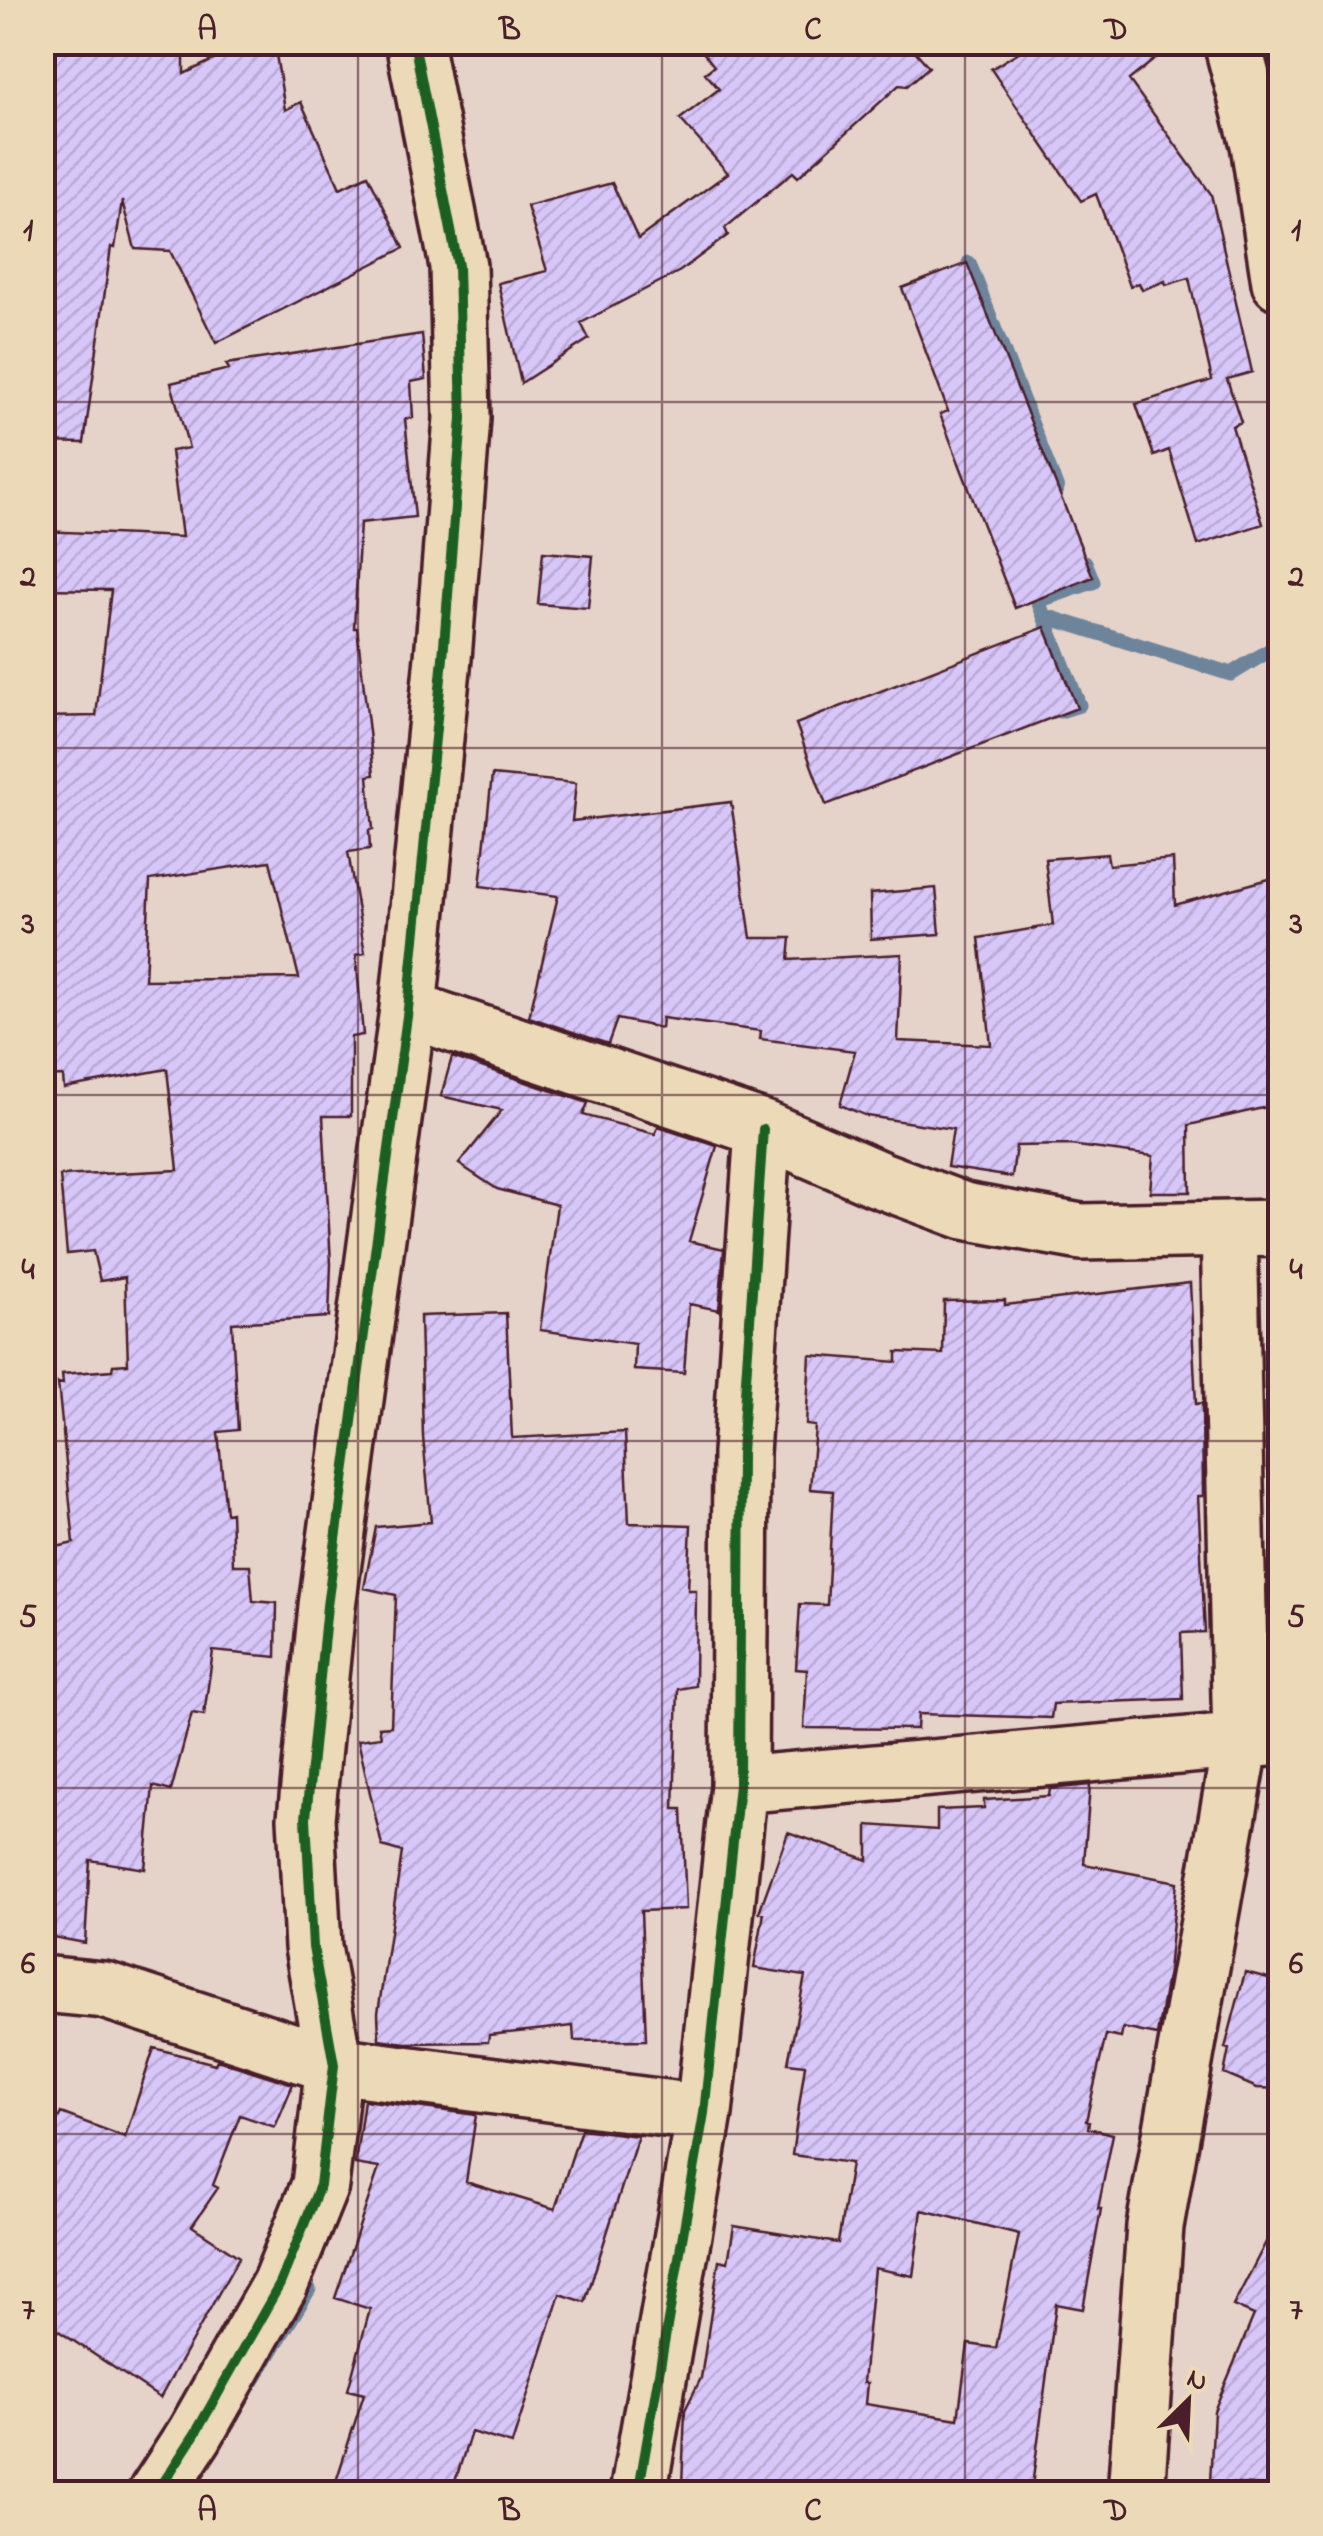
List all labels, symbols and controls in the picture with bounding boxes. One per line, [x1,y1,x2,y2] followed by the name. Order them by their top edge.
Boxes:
[197,8,217,55] text: A
[497,8,521,55] text: B
[804,8,822,55] text: C
[1102,8,1128,55] text: D
[23,209,33,256] text: 1
[1291,209,1301,256] text: 1
[19,555,36,602] text: 2
[1287,555,1304,602] text: 2
[20,902,35,949] text: 3
[1288,902,1303,949] text: 3
[21,1248,35,1295] text: 4
[1289,1248,1303,1295] text: 4
[19,1595,37,1642] text: 5
[1287,1595,1305,1642] text: 5
[21,1942,35,1989] text: 6
[1289,1942,1303,1989] text: 6
[21,2288,35,2335] text: 7
[1289,2288,1303,2335] text: 7
[1138,2351,1238,2451] north arrow
[1180,2359,1214,2404] text: N
[197,2489,217,2536] text: A
[497,2489,521,2536] text: B
[804,2489,822,2536] text: C
[1102,2489,1128,2536] text: D

